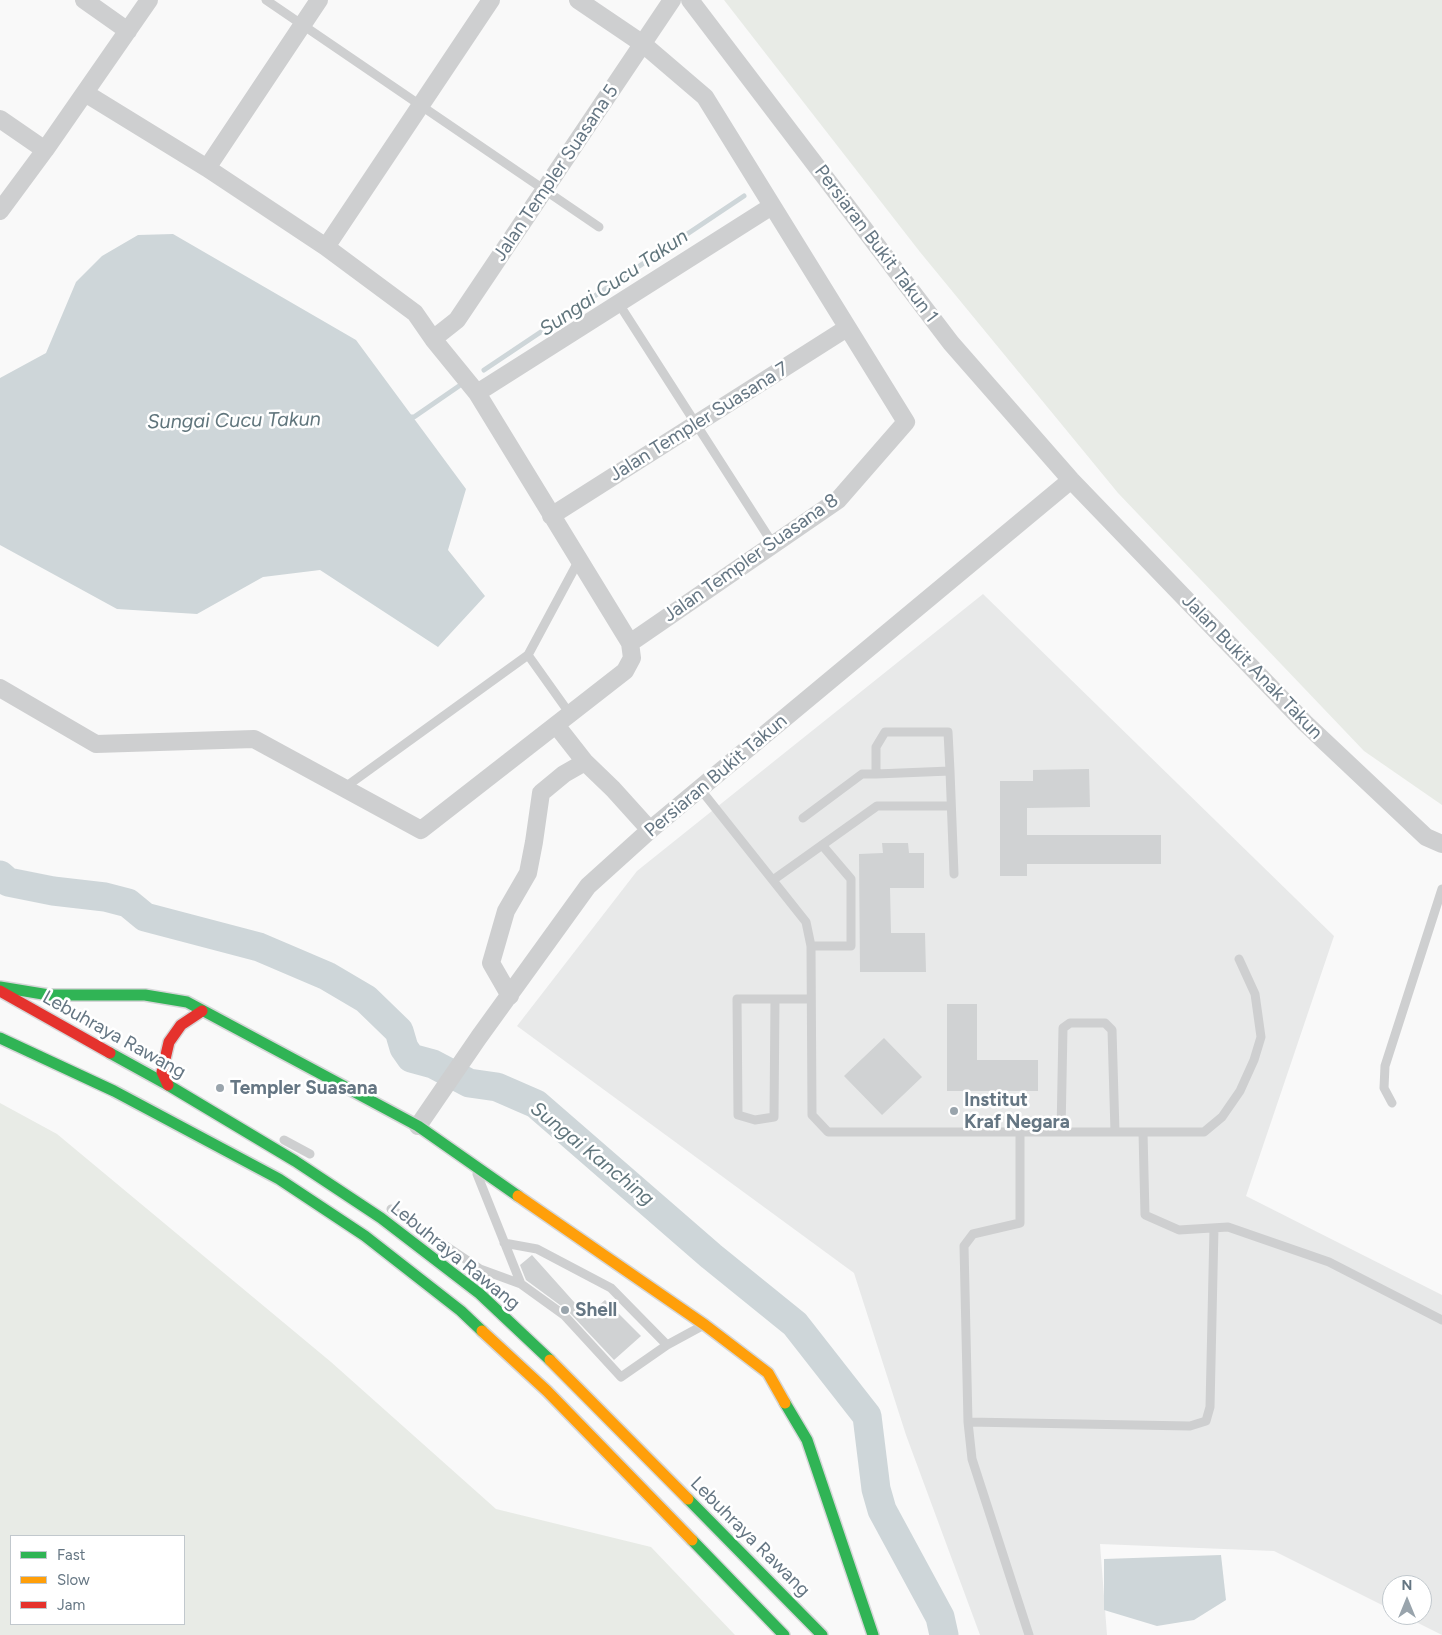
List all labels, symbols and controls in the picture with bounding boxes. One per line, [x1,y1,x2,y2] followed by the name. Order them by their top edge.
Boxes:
[488,80,624,266] street label: Jalan Templer Suasana 5
[809,161,943,327] street label: Persiaran Bukit Takun 1
[535,224,693,342] water label: Sungai Cucu Takun
[605,357,793,487] street label: Jalan Templer Suasana 7
[147,407,321,435] water label: Sungai Cucu Takun
[659,489,843,627] street label: Jalan Templer Suasana 8
[1177,590,1327,744] street label: Jalan Bukit Anak Takun
[640,710,792,842] street label: Persiaran Bukit Takun
[38,986,190,1084] street label: Lebuhraya Rawang
[230,1077,378,1099] place label: Templer Suasana
[214,1082,226,1094] marker: Templer Suasana
[964,1089,1070,1133] place label: Institut Kraf Negara
[525,1097,659,1211] water label: Sungai Kanching
[948,1105,960,1117] marker: Institut Kraf Negara
[386,1197,524,1315] street label: Lebuhraya Rawang
[575,1299,617,1321] place label: Shell
[559,1304,571,1316] marker: Shell
[685,1472,815,1602] street label: Lebuhraya Rawang
[10,1535,185,1625] legend
[57,1546,85,1564] text: Fast
[57,1571,90,1589] text: Slow
[1382,1575,1432,1625] north arrow
[1402,1577,1412,1594] text: N
[57,1596,85,1614] text: Jam

